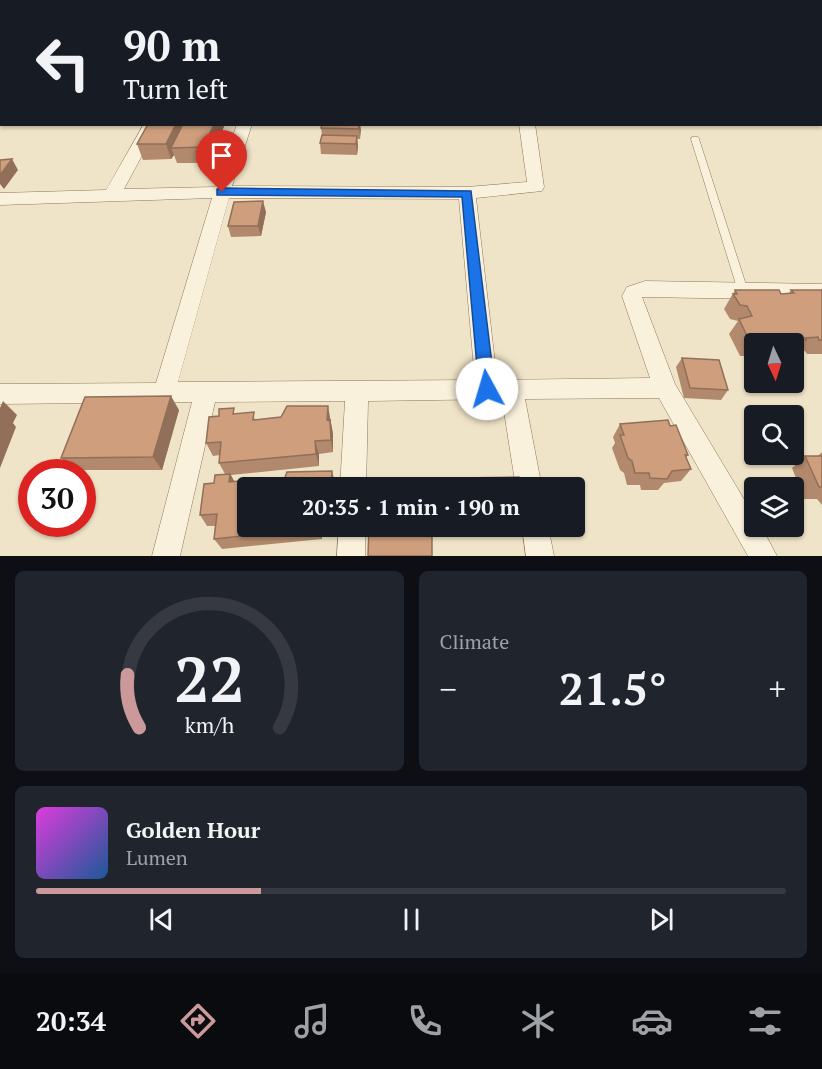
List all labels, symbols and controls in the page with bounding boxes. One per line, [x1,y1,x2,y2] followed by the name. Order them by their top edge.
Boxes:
[123,17,221,73] text: 90 m
[24,24,102,102] icon: left
[123,71,228,107] text: Turn left
[196,130,247,192] pin
[205,139,238,172] icon: arrive
[744,333,804,393] north arrow
[744,333,804,537] map controls
[455,357,519,421] position arrow
[744,405,804,465] button: search
[18,459,96,537] speed limit sign: 30
[744,477,804,537] button: layers
[302,492,520,521] text: 20:35 · 1 min · 190 m
[440,628,509,655] text: Climate
[174,637,245,720] text: 22
[559,658,667,718] text: 21.5°
[440,667,457,710] text: −
[768,667,786,710] text: +
[184,711,234,739] text: km/h
[126,815,260,844] text: Golden Hour
[126,844,188,871] text: Lumen
[145,903,178,936] icon: previous
[395,903,428,936] icon: pause
[645,903,678,936] icon: next
[177,1000,219,1042] icon: directions
[291,1000,333,1042] icon: music
[404,1000,446,1042] icon: phone
[517,1000,559,1042] icon: climate
[631,1000,673,1042] icon: car
[744,1000,786,1042] icon: filters
[36,1003,106,1039] text: 20:34

